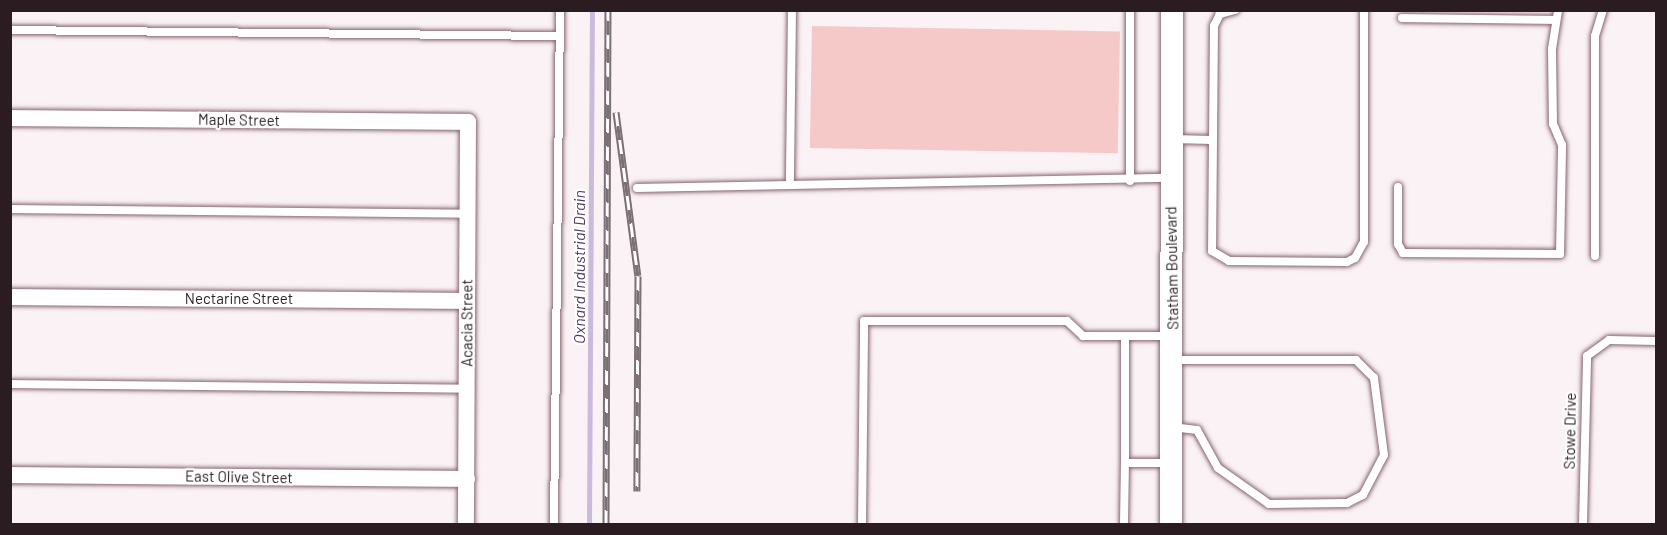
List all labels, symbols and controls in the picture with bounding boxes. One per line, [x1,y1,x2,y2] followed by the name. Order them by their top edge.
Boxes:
[198,110,280,130] street label: Maple Street
[569,190,589,344] water label: Oxnard Industrial Drain
[1162,206,1182,330] street label: Statham Boulevard
[458,279,476,367] street label: Acacia Street
[185,290,293,308] street label: Nectarine Street
[1560,392,1580,470] street label: Stowe Drive
[185,467,293,487] street label: East Olive Street

